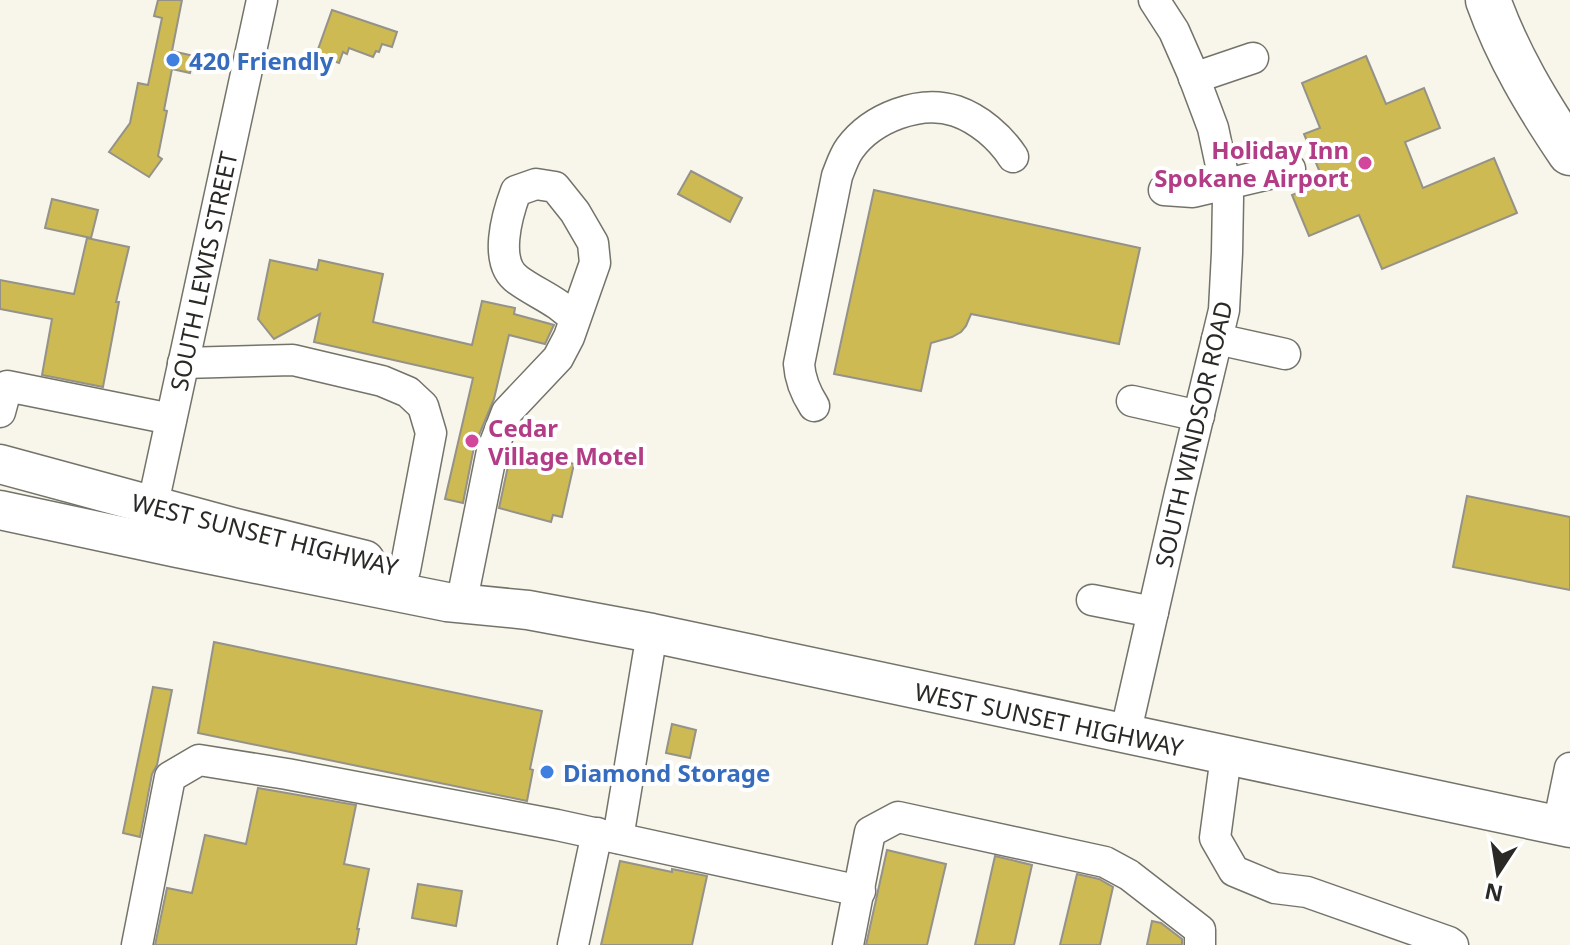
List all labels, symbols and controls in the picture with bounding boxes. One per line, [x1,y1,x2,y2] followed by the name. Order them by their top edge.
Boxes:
[189,44,334,77] place label: 420 Friendly
[164,51,182,69] marker: 420 Friendly
[1154,133,1349,194] place label: Holiday Inn Spokane Airport
[161,148,245,394] street label: SOUTH LEWIS STREET
[1356,154,1374,172] marker: Holiday Inn Spokane Airport
[1146,298,1240,570] street label: SOUTH WINDSOR ROAD
[488,411,645,472] place label: Cedar Village Motel
[463,432,481,450] marker: Cedar Village Motel
[128,485,402,583] street label: WEST SUNSET HIGHWAY
[912,674,1187,764] street label: WEST SUNSET HIGHWAY
[563,756,770,789] place label: Diamond Storage
[538,763,556,781] marker: Diamond Storage
[1458,833,1538,913] north arrow
[1482,877,1506,910] text: N

